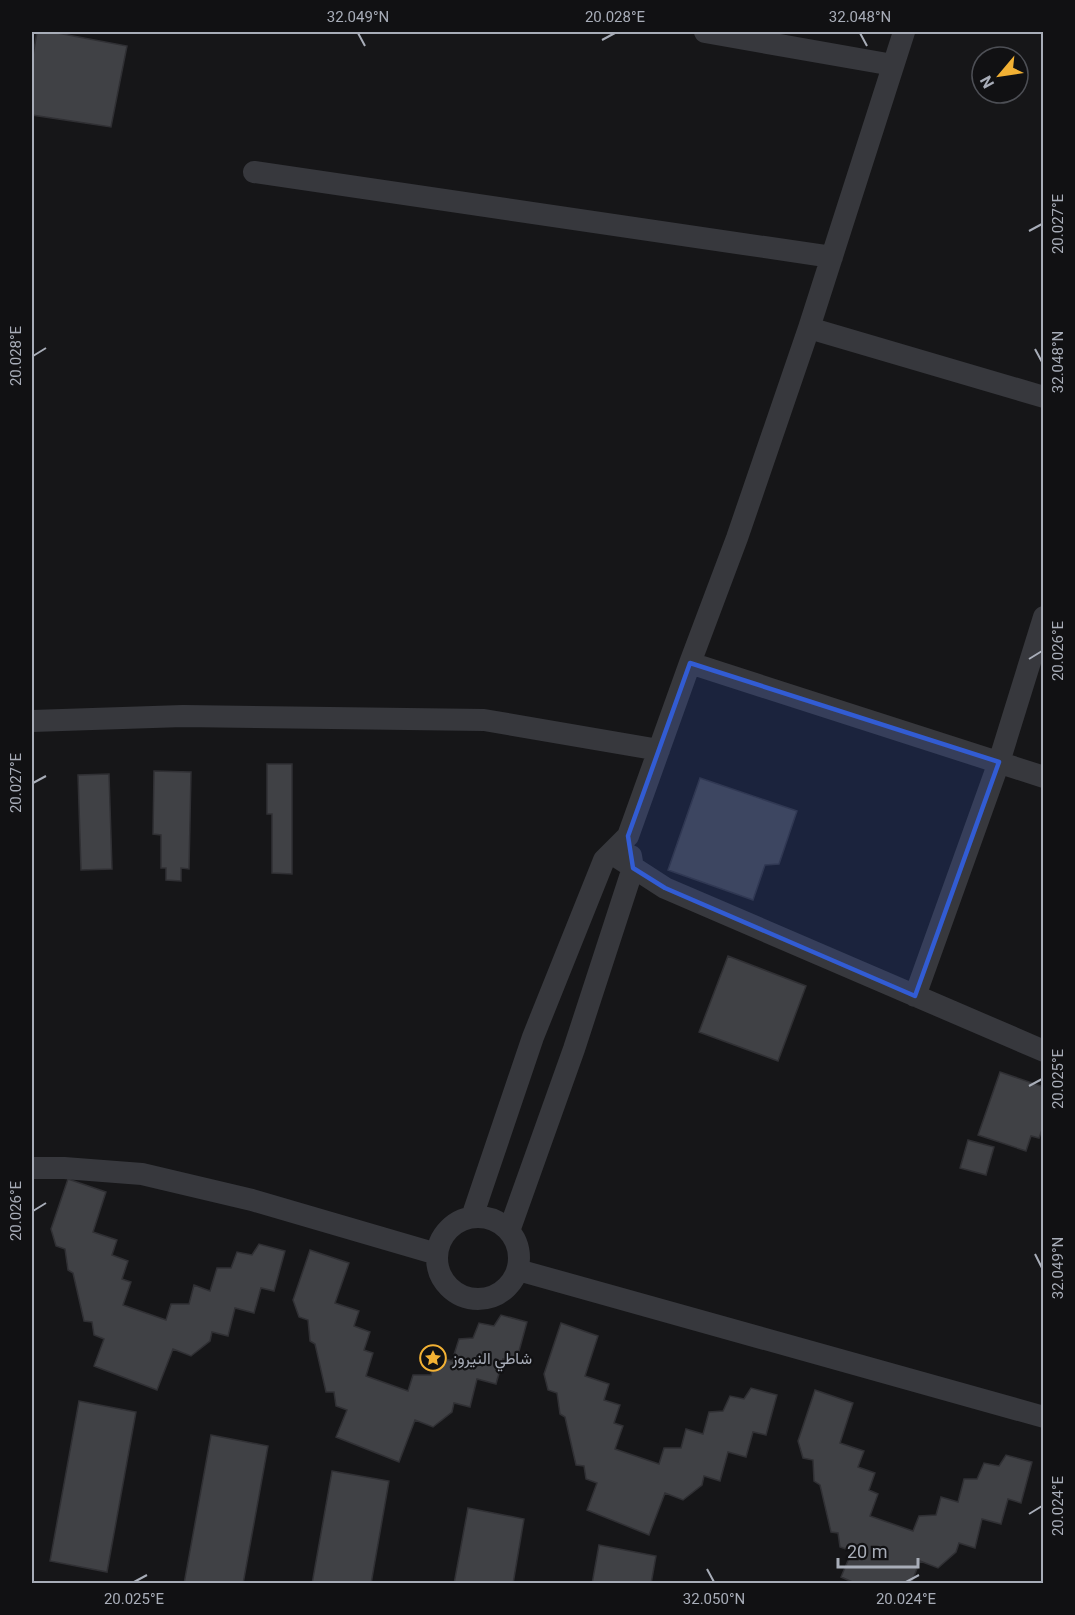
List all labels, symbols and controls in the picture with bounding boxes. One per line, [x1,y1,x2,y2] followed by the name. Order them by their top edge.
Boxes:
[327,8,389,26] text: 32.049°N
[585,8,646,26] text: 20.028°E
[829,8,891,26] text: 32.048°N
[970,45,1030,105] north arrow
[976,72,998,92] text: N
[1049,193,1067,254] text: 20.027°E
[7,325,25,386] text: 20.028°E
[1049,331,1067,393] text: 32.048°N
[1049,620,1067,681] text: 20.026°E
[7,752,25,813] text: 20.027°E
[1049,1048,1067,1109] text: 20.025°E
[7,1180,25,1241] text: 20.026°E
[1049,1237,1067,1299] text: 32.049°N
[418,1343,448,1373] place icon: شاطي النيروز
[451,1349,532,1372] place label: شاطي النيروز
[1049,1475,1067,1536] text: 20.024°E
[838,1531,918,1569] scale bar
[847,1541,887,1562] text: 20 m
[104,1590,165,1608] text: 20.025°E
[683,1590,745,1608] text: 32.050°N
[876,1590,937,1608] text: 20.024°E

